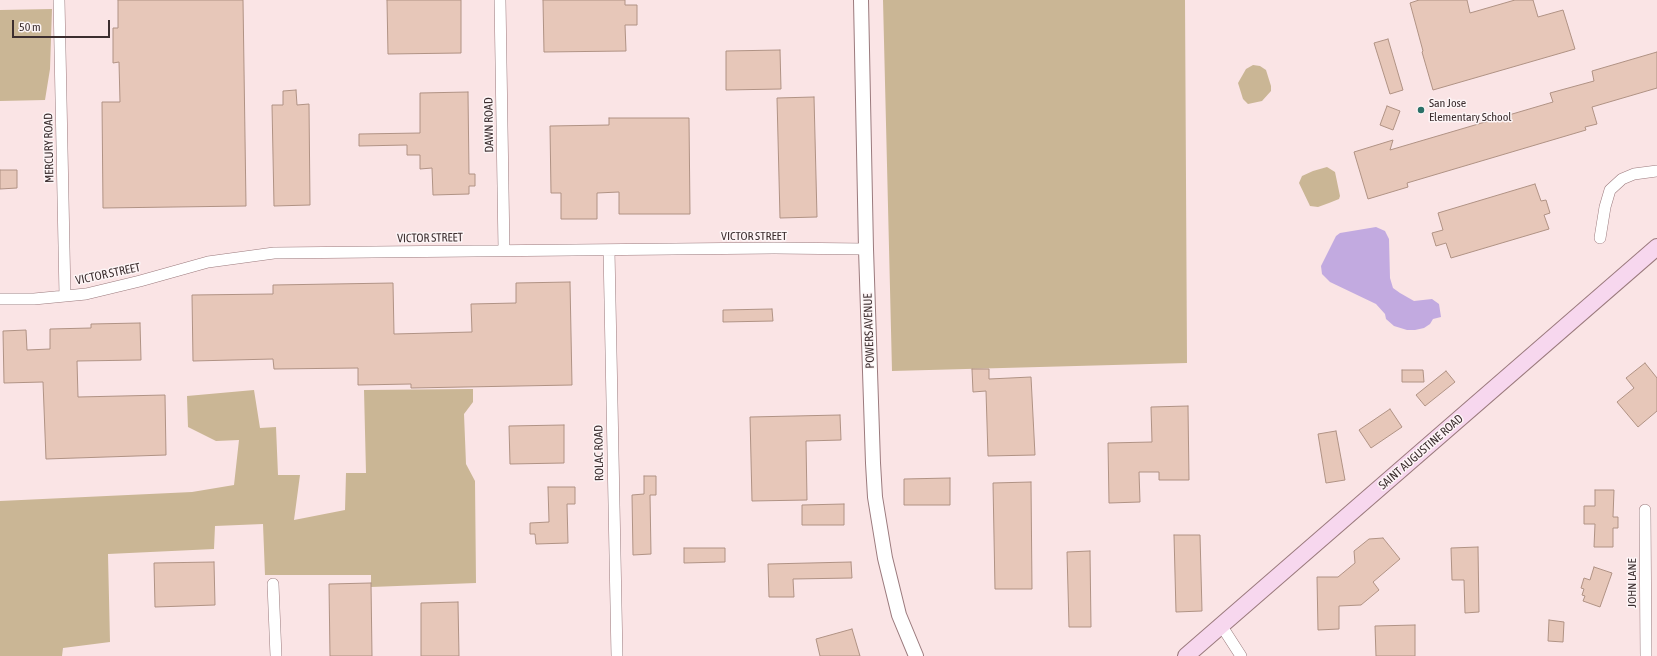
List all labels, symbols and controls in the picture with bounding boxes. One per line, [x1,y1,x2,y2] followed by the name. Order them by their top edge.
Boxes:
[14,12,112,38] scale bar
[19,20,41,34] text: 50 m
[1429,96,1511,124] place label: San Jose Elementary School
[481,97,497,153] street label: DAWN ROAD
[1416,105,1426,115] marker: San Jose Elementary School
[41,113,57,183] street label: MERCURY ROAD
[721,229,787,243] street label: VICTOR STREET
[397,230,463,246] street label: VICTOR STREET
[74,260,142,288] street label: VICTOR STREET
[860,293,878,369] street label: POWERS AVENUE
[1376,411,1466,493] street label: SAINT AUGUSTINE ROAD
[591,425,607,481] street label: ROLAC ROAD
[1625,558,1639,608] street label: JOHN LANE

